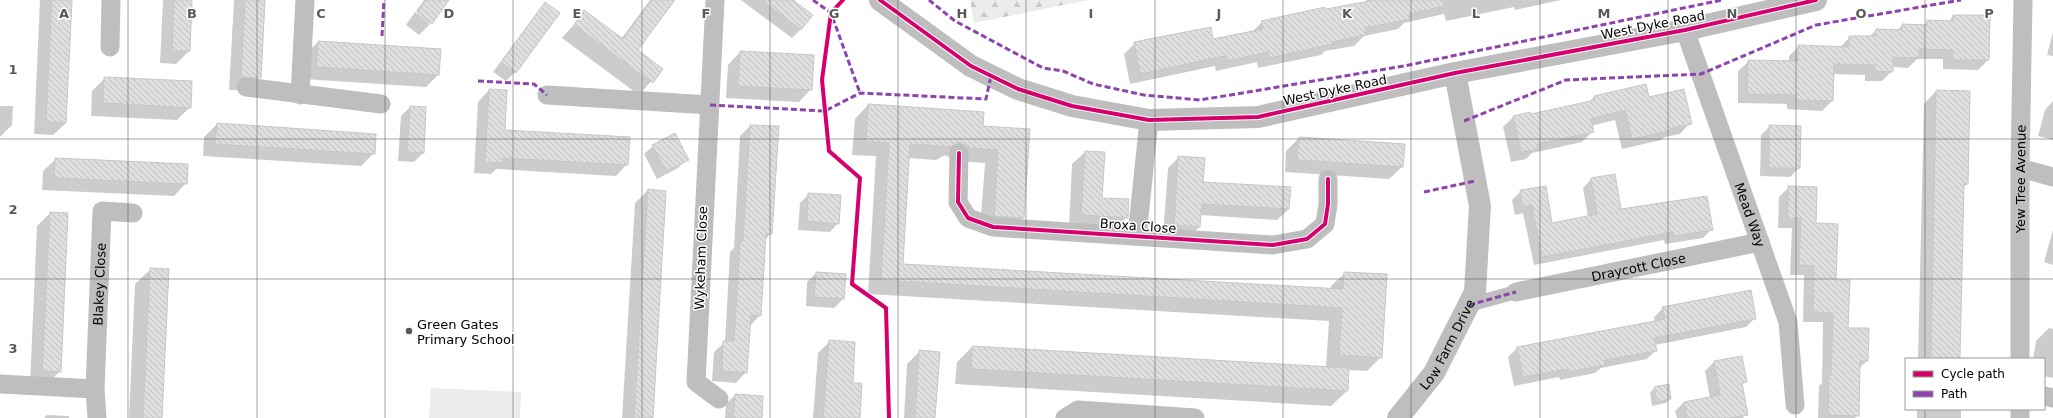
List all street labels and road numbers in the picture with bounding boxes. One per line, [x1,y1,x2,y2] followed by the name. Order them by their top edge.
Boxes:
[1600,8,1706,42] street label: West Dyke Road
[1282,72,1388,108] street label: West Dyke Road
[2013,125,2028,234] street label: Yew Tree Avenue
[1732,181,1769,249] street label: Mead Way
[692,206,710,310] street label: Wykeham Close
[1099,216,1177,236] street label: Broxa Close
[90,242,108,326] street label: Blakey Close
[1590,250,1687,284] street label: Draycott Close
[1416,297,1478,392] street label: Low Farm Drive

